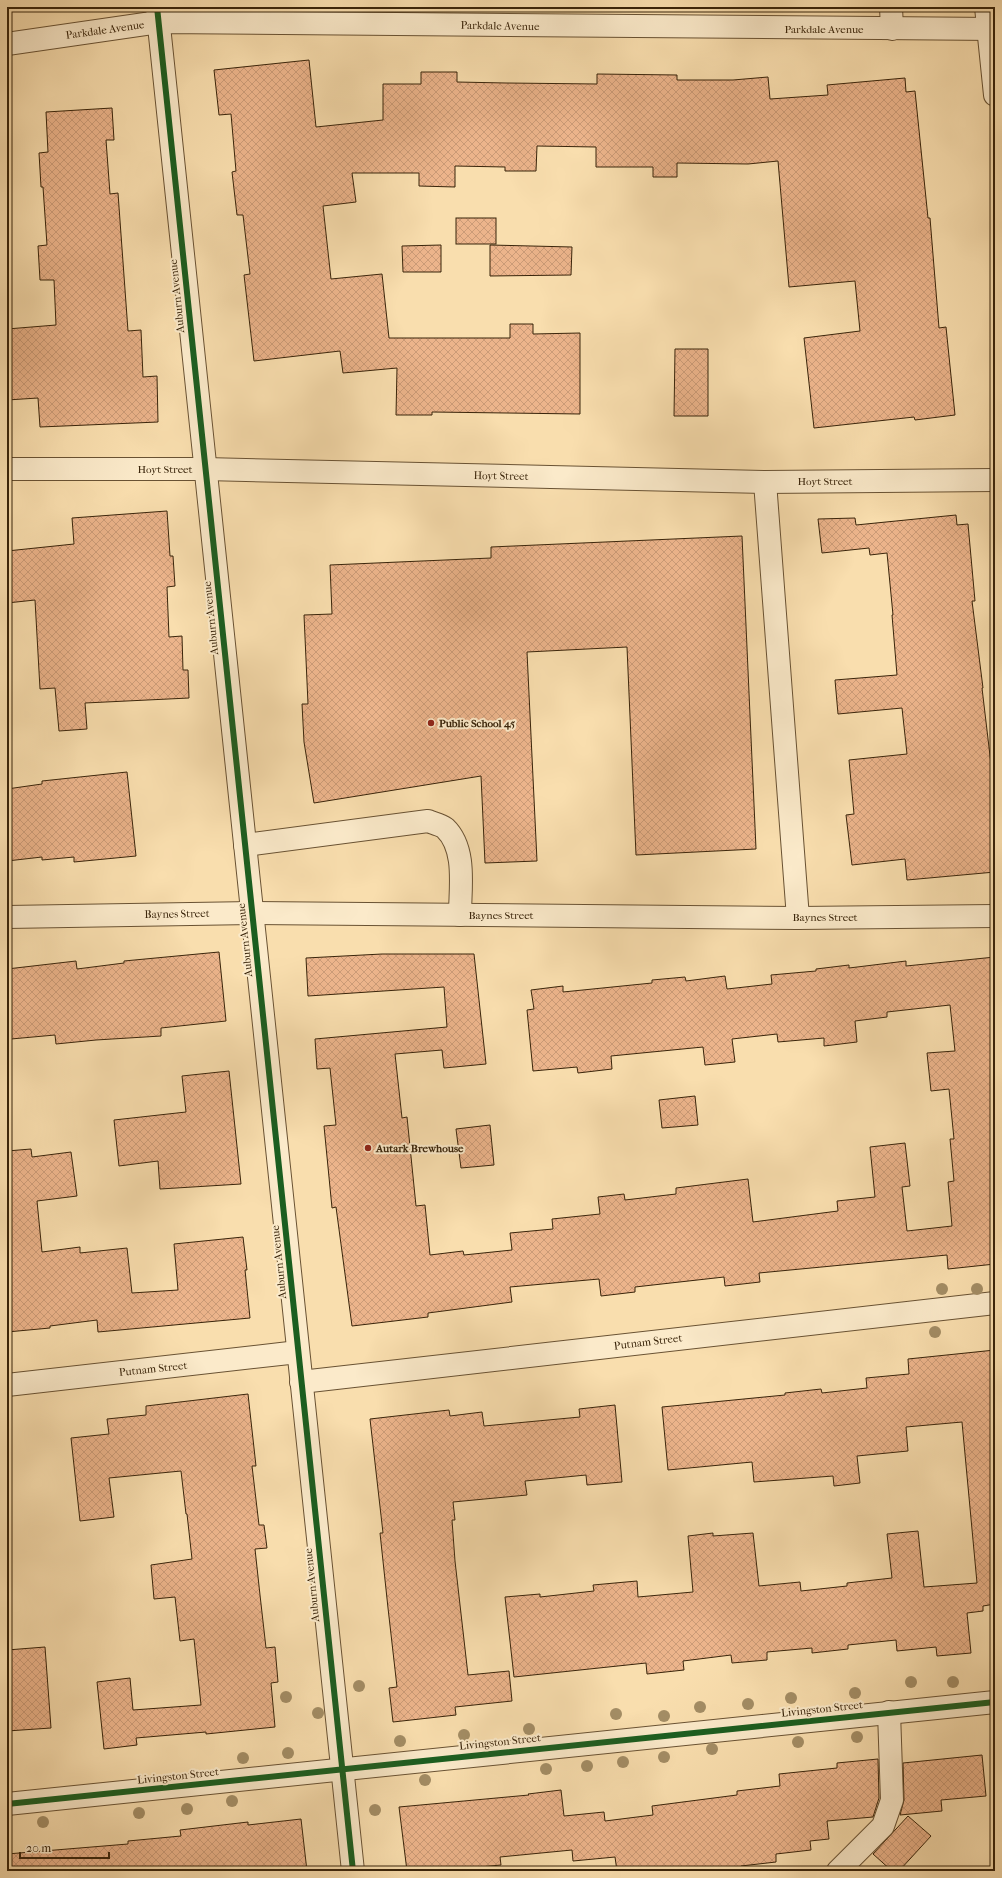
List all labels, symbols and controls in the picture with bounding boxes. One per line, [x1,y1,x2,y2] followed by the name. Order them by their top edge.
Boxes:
[65,18,146,42] street label: Parkdale Avenue
[460,19,540,33] street label: Parkdale Avenue
[784,23,864,36] street label: Parkdale Avenue
[167,258,187,334] street label: Auburn Avenue
[138,463,193,476] street label: Hoyt Street
[473,469,529,483] street label: Hoyt Street
[798,475,853,488] street label: Hoyt Street
[201,580,221,656] street label: Auburn Avenue
[439,717,515,730] place label: Public School 45
[426,718,436,728] marker: Public School 45
[235,902,255,978] street label: Auburn Avenue
[144,907,210,921] street label: Baynes Street
[468,909,534,922] street label: Baynes Street
[792,911,858,924] street label: Baynes Street
[375,1142,464,1155] place label: Autark Brewhouse
[363,1143,373,1153] marker: Autark Brewhouse
[269,1224,289,1300] street label: Auburn Avenue
[613,1331,683,1353] street label: Putnam Street
[118,1359,188,1379] street label: Putnam Street
[302,1547,322,1623] street label: Auburn Avenue
[781,1698,864,1720] street label: Livingston Street
[459,1731,542,1753] street label: Livingston Street
[137,1765,220,1787] street label: Livingston Street
[20,1834,109,1860] scale bar
[26,1841,51,1855] text: 20 m

